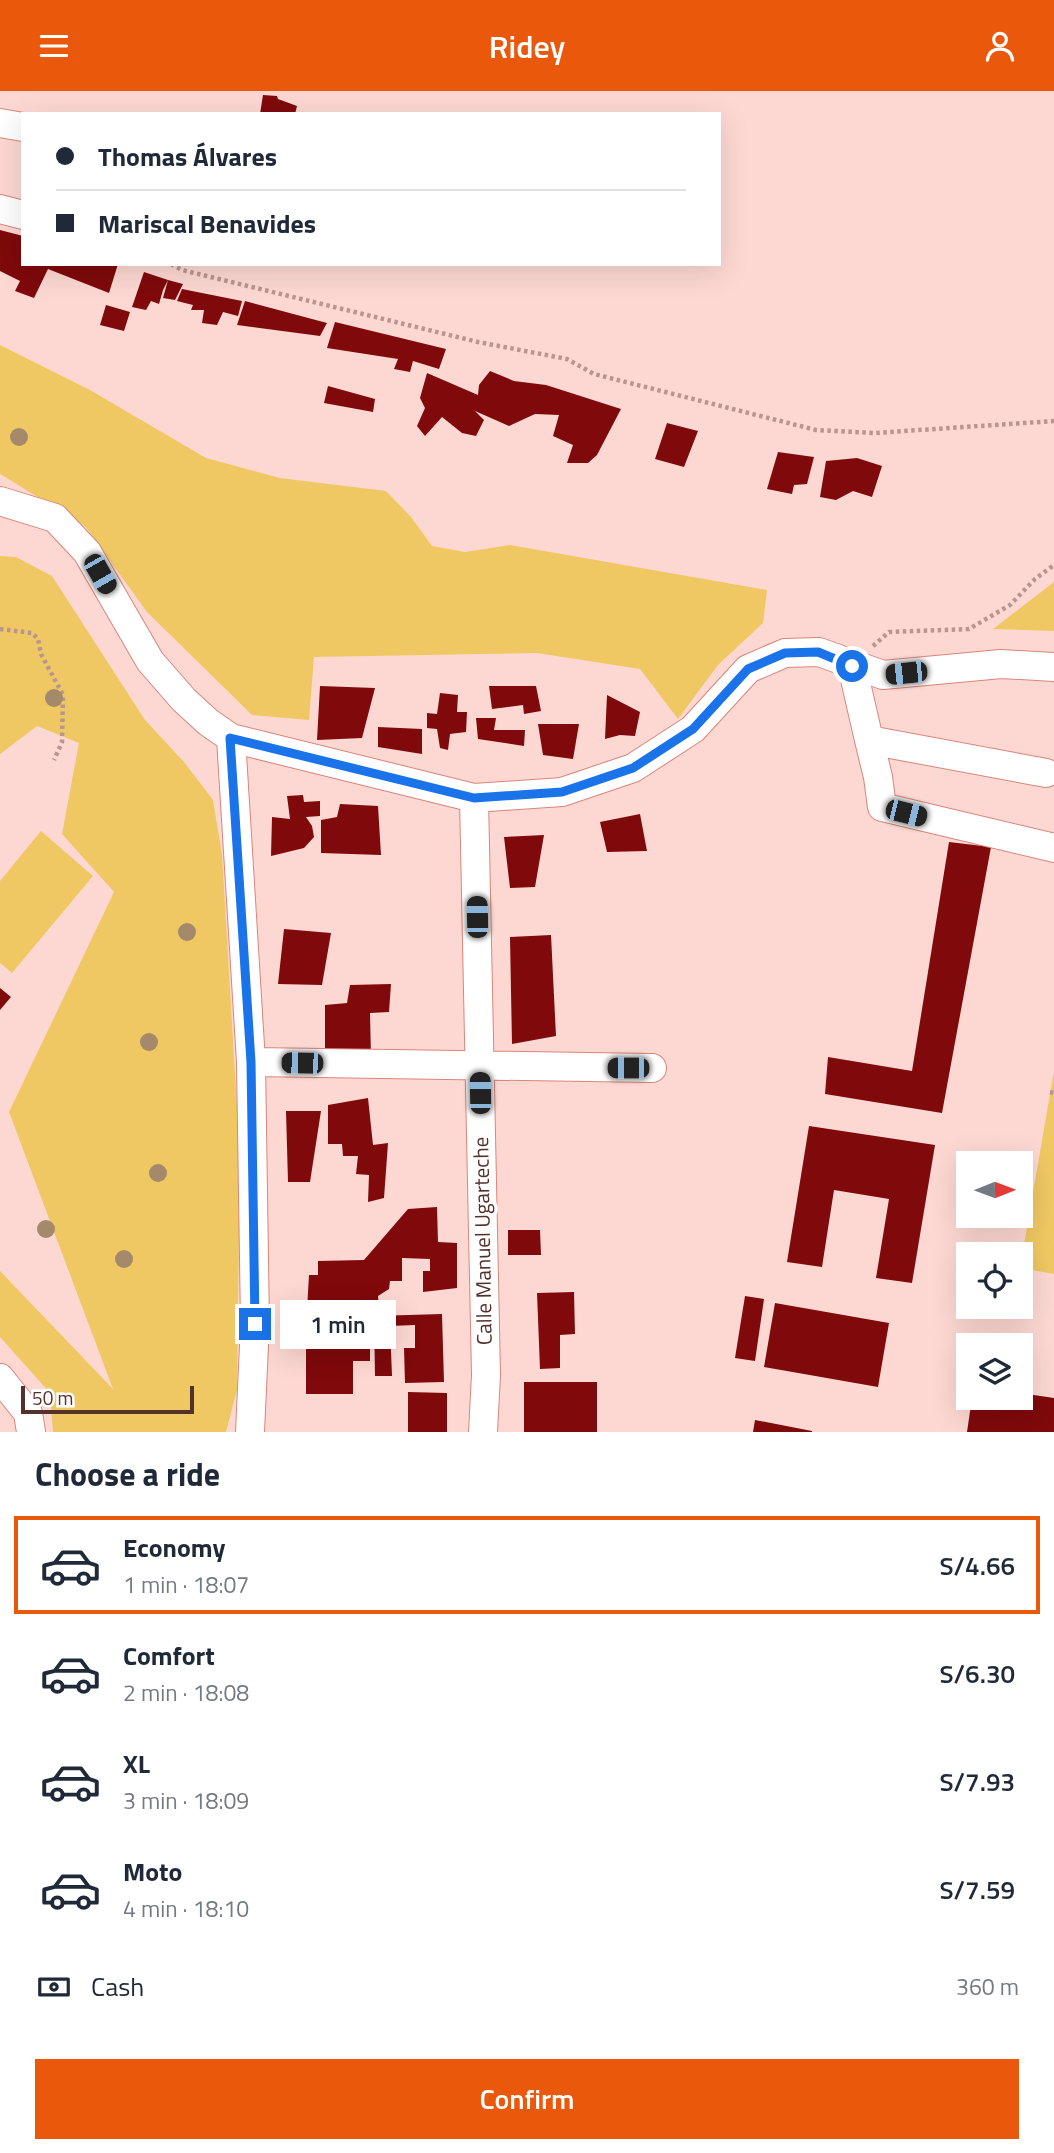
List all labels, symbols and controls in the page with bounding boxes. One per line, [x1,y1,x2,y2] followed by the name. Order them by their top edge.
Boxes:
[489,22,565,70] text: Ridey
[35,27,73,65] icon: menu
[981,27,1019,65] icon: person
[98,137,277,176] text: Thomas Álvares
[98,204,316,243] text: Mariscal Benavides
[81,551,120,597] car
[836,650,868,682] route start
[885,660,928,686] car
[884,798,929,828] car
[467,896,488,938] car
[281,1052,324,1074] car
[608,1058,650,1079] car
[470,1072,491,1114] car
[464,1137,500,1345] street label: Calle Manuel Ugarteche
[956,1151,1032,1229] north arrow
[956,1151,1033,1410] map controls
[956,1242,1033,1319] button: locate
[280,1299,395,1349] callout: 1 min
[310,1307,366,1342] text: 1 min
[239,1308,271,1340] route end
[956,1333,1033,1410] button: layers
[21,1383,194,1415] scale bar
[32,1383,73,1412] text: 50 m
[35,1450,220,1498] text: Choose a ride
[123,1528,225,1567] text: Economy
[39,1534,102,1597] icon: car
[939,1546,1015,1585] text: S/4.66
[123,1567,249,1602] text: 1 min · 18:07
[123,1636,215,1675] text: Comfort
[39,1642,102,1705] icon: car
[939,1654,1015,1693] text: S/6.30
[123,1675,249,1710] text: 2 min · 18:08
[123,1744,150,1783] text: XL
[39,1750,102,1813] icon: car
[939,1762,1015,1801] text: S/7.93
[123,1783,249,1818] text: 3 min · 18:09
[123,1852,182,1891] text: Moto
[39,1858,102,1921] icon: car
[939,1870,1015,1909] text: S/7.59
[123,1891,249,1926] text: 4 min · 18:10
[91,1967,144,2006] text: Cash
[35,1968,73,2006] icon: cash
[956,1969,1019,2004] text: 360 m
[35,2059,1019,2139] button: Confirm

